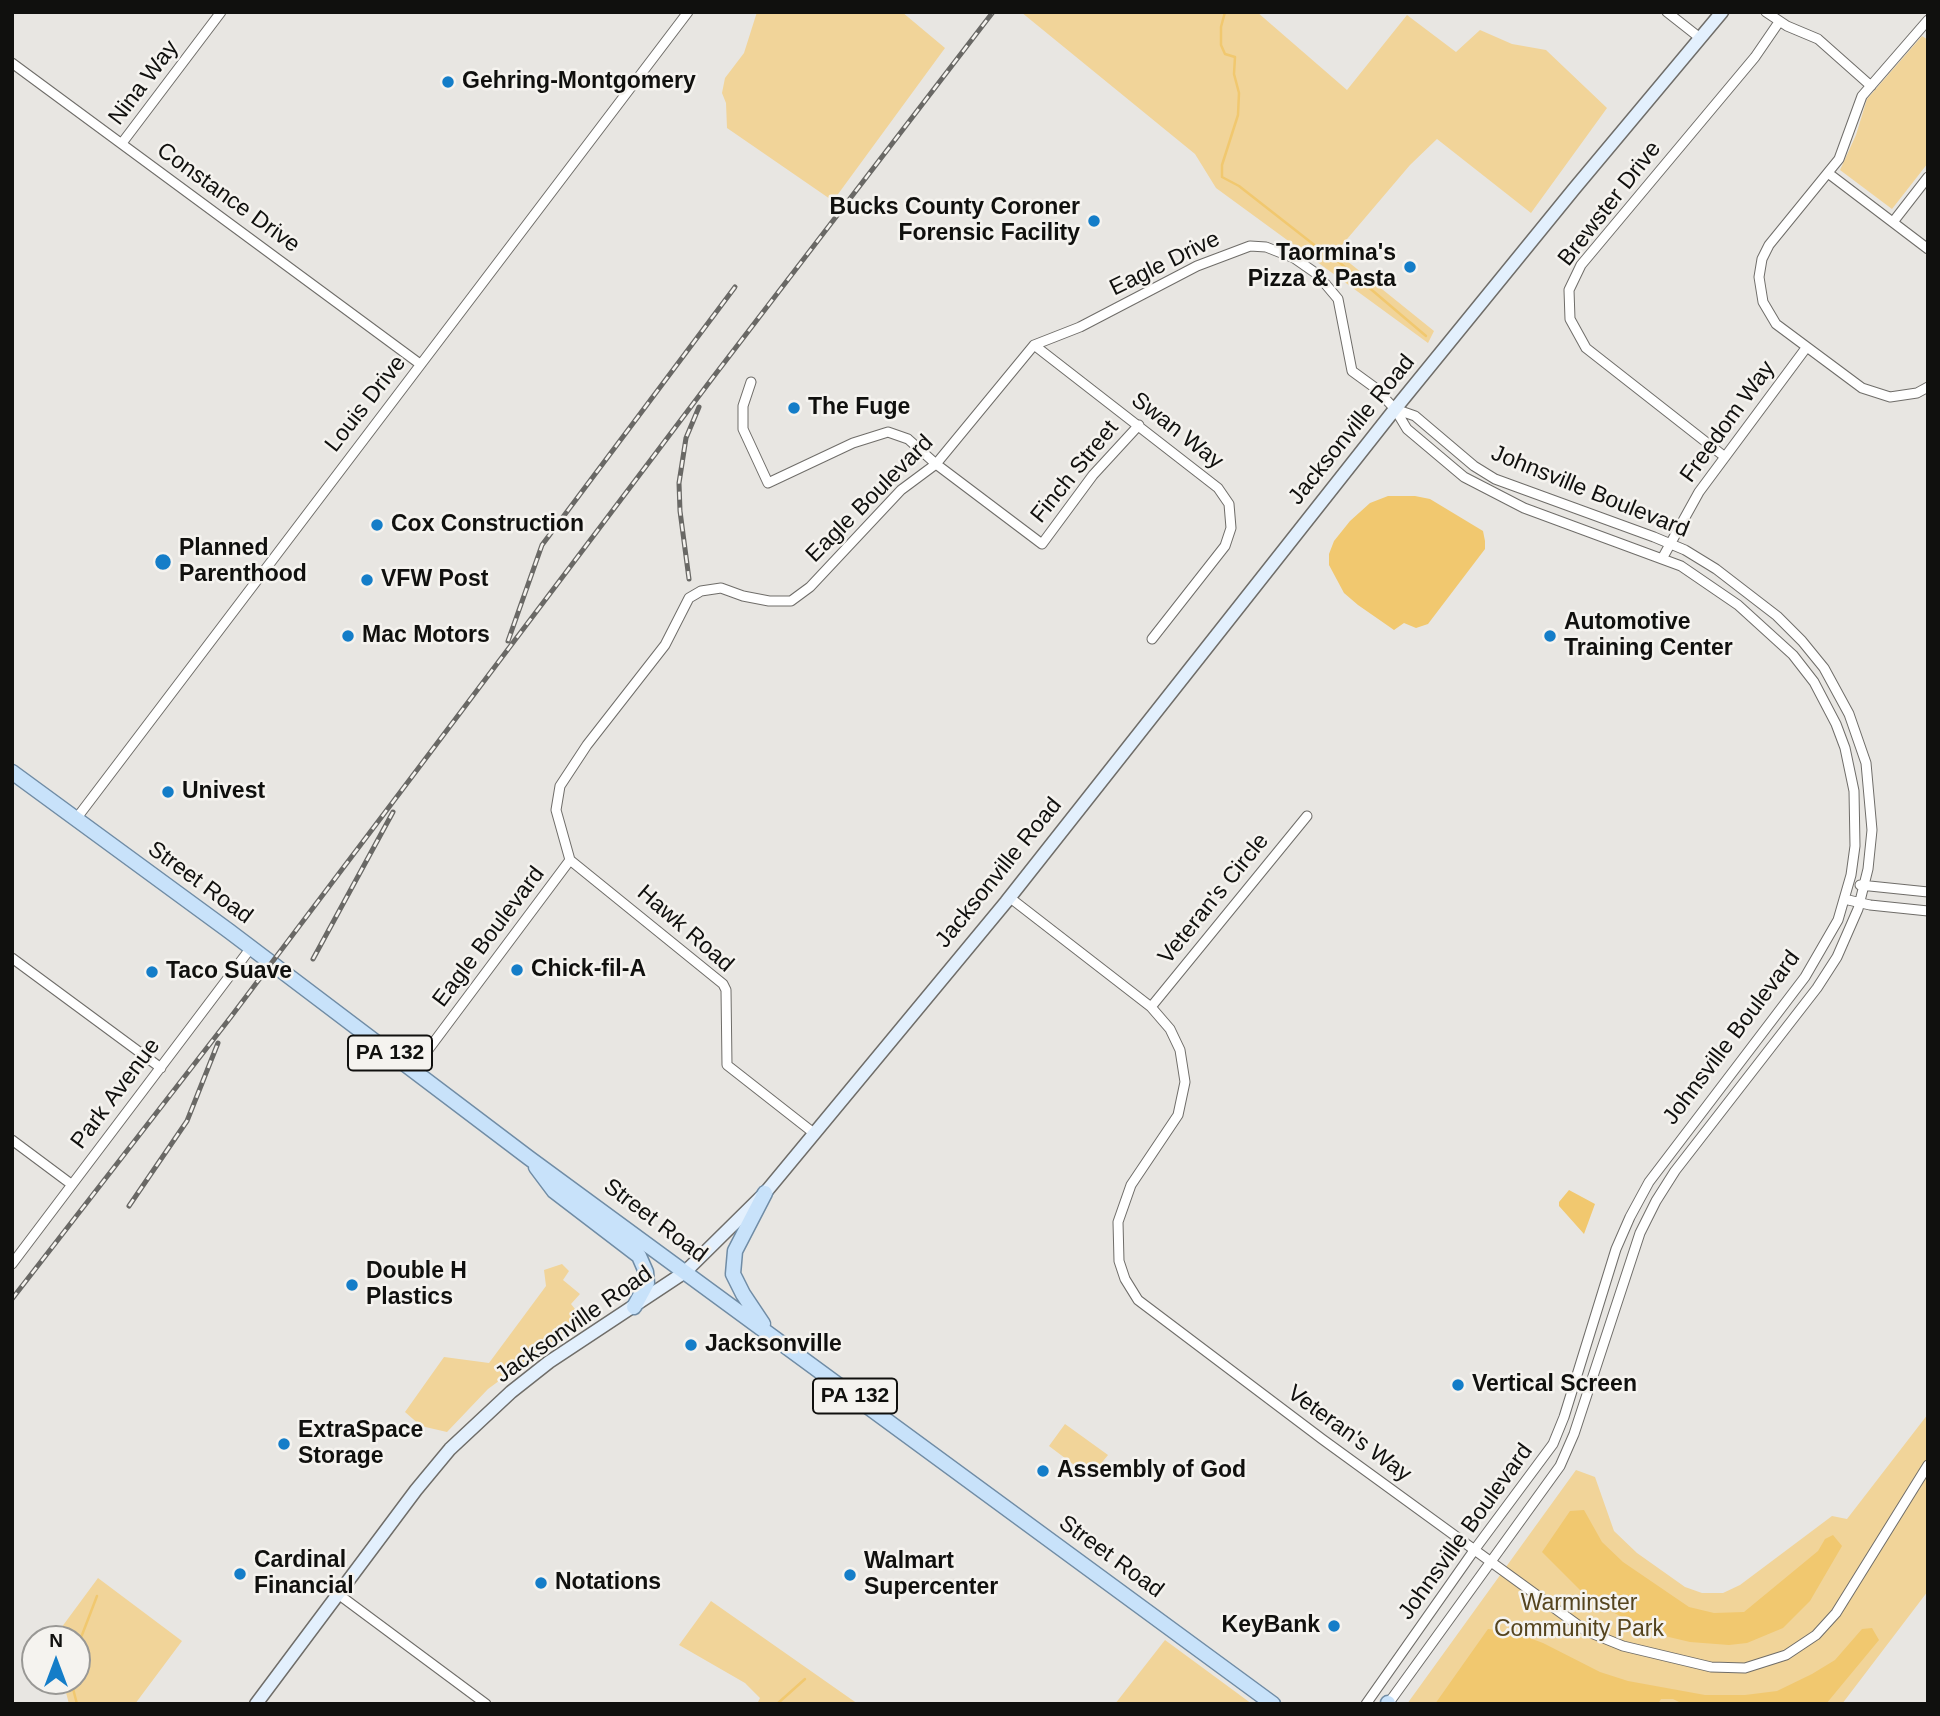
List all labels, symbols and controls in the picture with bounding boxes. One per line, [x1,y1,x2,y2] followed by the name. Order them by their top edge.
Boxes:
[103,35,185,131] street label: Nina Way
[462,68,696,96] place label: Gehring-Montgomery
[440,74,456,90] marker: Gehring-Montgomery
[1553,136,1667,272] street label: Brewster Drive
[151,137,305,259] street label: Constance Drive
[830,194,1080,248] place label: Bucks County Coroner Forensic Facility
[1086,213,1102,229] marker: Bucks County Coroner Forensic Facility
[1106,226,1224,302] street label: Eagle Drive
[1248,240,1396,294] place label: Taormina's Pizza & Pasta
[1402,259,1418,275] marker: Taormina's Pizza & Pasta
[1283,349,1421,511] street label: Jacksonville Road
[320,350,412,458] street label: Louis Drive
[1675,356,1781,488] street label: Freedom Way
[1126,387,1228,475] street label: Swan Way
[808,394,910,422] place label: The Fuge
[786,400,802,416] marker: The Fuge
[1025,415,1125,529] street label: Finch Street
[801,430,939,568] street label: Eagle Boulevard
[1487,440,1693,544] street label: Johnsville Boulevard
[391,511,584,539] place label: Cox Construction
[369,517,385,533] marker: Cox Construction
[179,535,307,589] place label: Planned Parenthood
[153,552,173,572] marker: Planned Parenthood
[381,566,488,594] place label: VFW Post
[359,572,375,588] marker: VFW Post
[1564,609,1733,663] place label: Automotive Training Center
[362,622,490,650] place label: Mac Motors
[340,628,356,644] marker: Mac Motors
[1542,628,1558,644] marker: Automotive Training Center
[182,778,265,806] place label: Univest
[160,784,176,800] marker: Univest
[930,792,1068,954] street label: Jacksonville Road
[1153,828,1275,970] street label: Veteran's Circle
[142,836,258,930] street label: Street Road
[427,861,551,1013] street label: Eagle Boulevard
[631,880,739,978] street label: Hawk Road
[1658,945,1806,1131] street label: Johnsville Boulevard
[531,956,646,984] place label: Chick-fil-A
[166,958,292,986] place label: Taco Suave
[509,962,525,978] marker: Chick-fil-A
[144,964,160,980] marker: Taco Suave
[65,1033,167,1155] street label: Park Avenue
[348,1036,432,1070] road number: PA 132
[598,1173,712,1269] street label: Street Road
[366,1258,467,1312] place label: Double H Plastics
[490,1261,658,1389] street label: Jacksonville Road
[344,1277,360,1293] marker: Double H Plastics
[705,1331,842,1359] place label: Jacksonville
[683,1337,699,1353] marker: Jacksonville
[1472,1371,1637,1399] place label: Vertical Screen
[1450,1377,1466,1393] marker: Vertical Screen
[813,1378,897,1414] road number: PA 132
[1282,1380,1416,1488] street label: Veteran's Way
[298,1417,423,1471] place label: ExtraSpace Storage
[276,1436,292,1452] marker: ExtraSpace Storage
[1393,1439,1539,1625] street label: Johnsville Boulevard
[1057,1457,1246,1485] place label: Assembly of God
[1035,1463,1051,1479] marker: Assembly of God
[1053,1510,1169,1604] street label: Street Road
[254,1547,354,1601] place label: Cardinal Financial
[864,1548,998,1602] place label: Walmart Supercenter
[232,1566,248,1582] marker: Cardinal Financial
[842,1567,858,1583] marker: Walmart Supercenter
[555,1569,661,1597] place label: Notations
[533,1575,549,1591] marker: Notations
[1494,1590,1664,1644] park label: Warminster Community Park
[1222,1612,1320,1640] place label: KeyBank
[1326,1618,1342,1634] marker: KeyBank
[21,1625,91,1695] north arrow
[49,1630,63,1651] text: N

